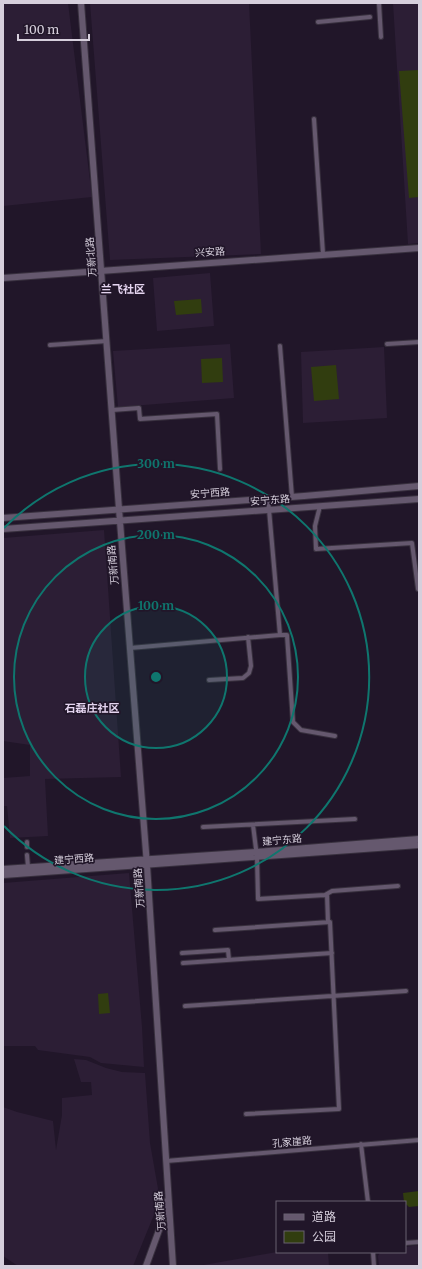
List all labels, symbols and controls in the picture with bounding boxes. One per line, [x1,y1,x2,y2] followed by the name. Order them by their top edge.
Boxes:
[18,16,89,42] scale bar
[24,22,59,37] text: 100 m
[83,237,99,277] street label: 万新北路
[195,244,225,260] street label: 兴安路
[101,282,145,296] district label: 兰飞社区
[137,456,175,471] text: 300 m
[190,485,230,501] street label: 安宁西路
[250,492,290,508] street label: 安宁东路
[137,527,175,542] text: 200 m
[105,545,121,585] street label: 万新南路
[138,598,174,613] text: 100 m
[149,670,163,684] centre of rings
[65,701,120,715] district label: 石磊庄社区
[262,832,302,848] street label: 建宁东路
[54,851,94,867] street label: 建宁西路
[131,868,147,908] street label: 万新南路
[272,1134,312,1150] street label: 孔家崖路
[152,1191,168,1231] street label: 万新南路
[276,1201,406,1253] legend
[312,1209,336,1224] text: 道路
[312,1229,336,1244] text: 公园

